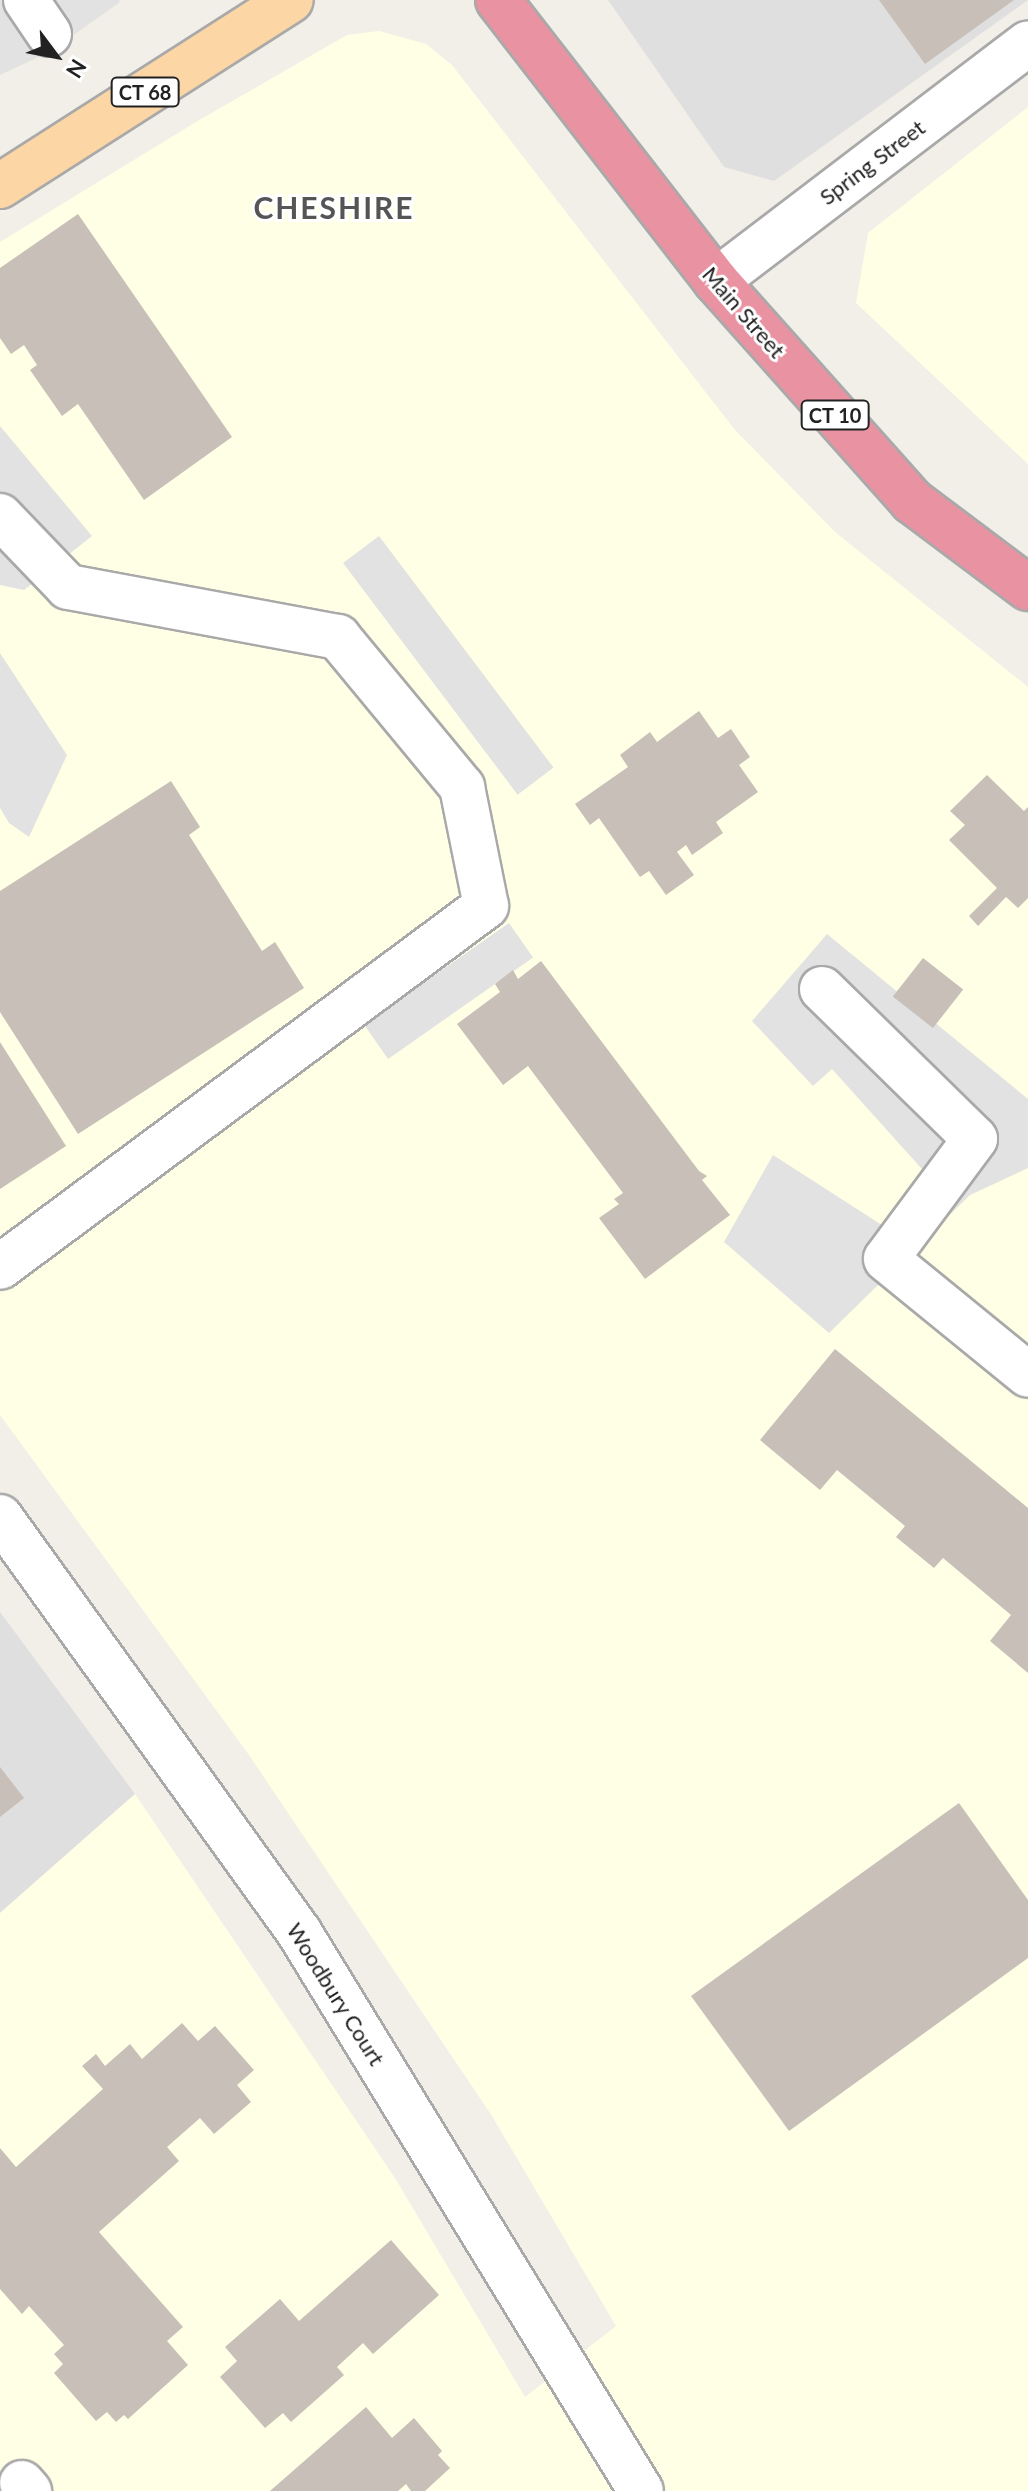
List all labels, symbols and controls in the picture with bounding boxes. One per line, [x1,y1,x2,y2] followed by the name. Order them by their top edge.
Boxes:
[16,16,96,96] north arrow
[61,55,93,83] text: N
[109,76,181,108] road number: CT 68
[814,114,930,210] street label: Spring Street
[253,189,415,225] district label: CHESHIRE
[697,261,791,363] street label: Main Street
[799,399,871,431] road number: CT 10
[281,1918,391,2070] street label: Woodbury Court

